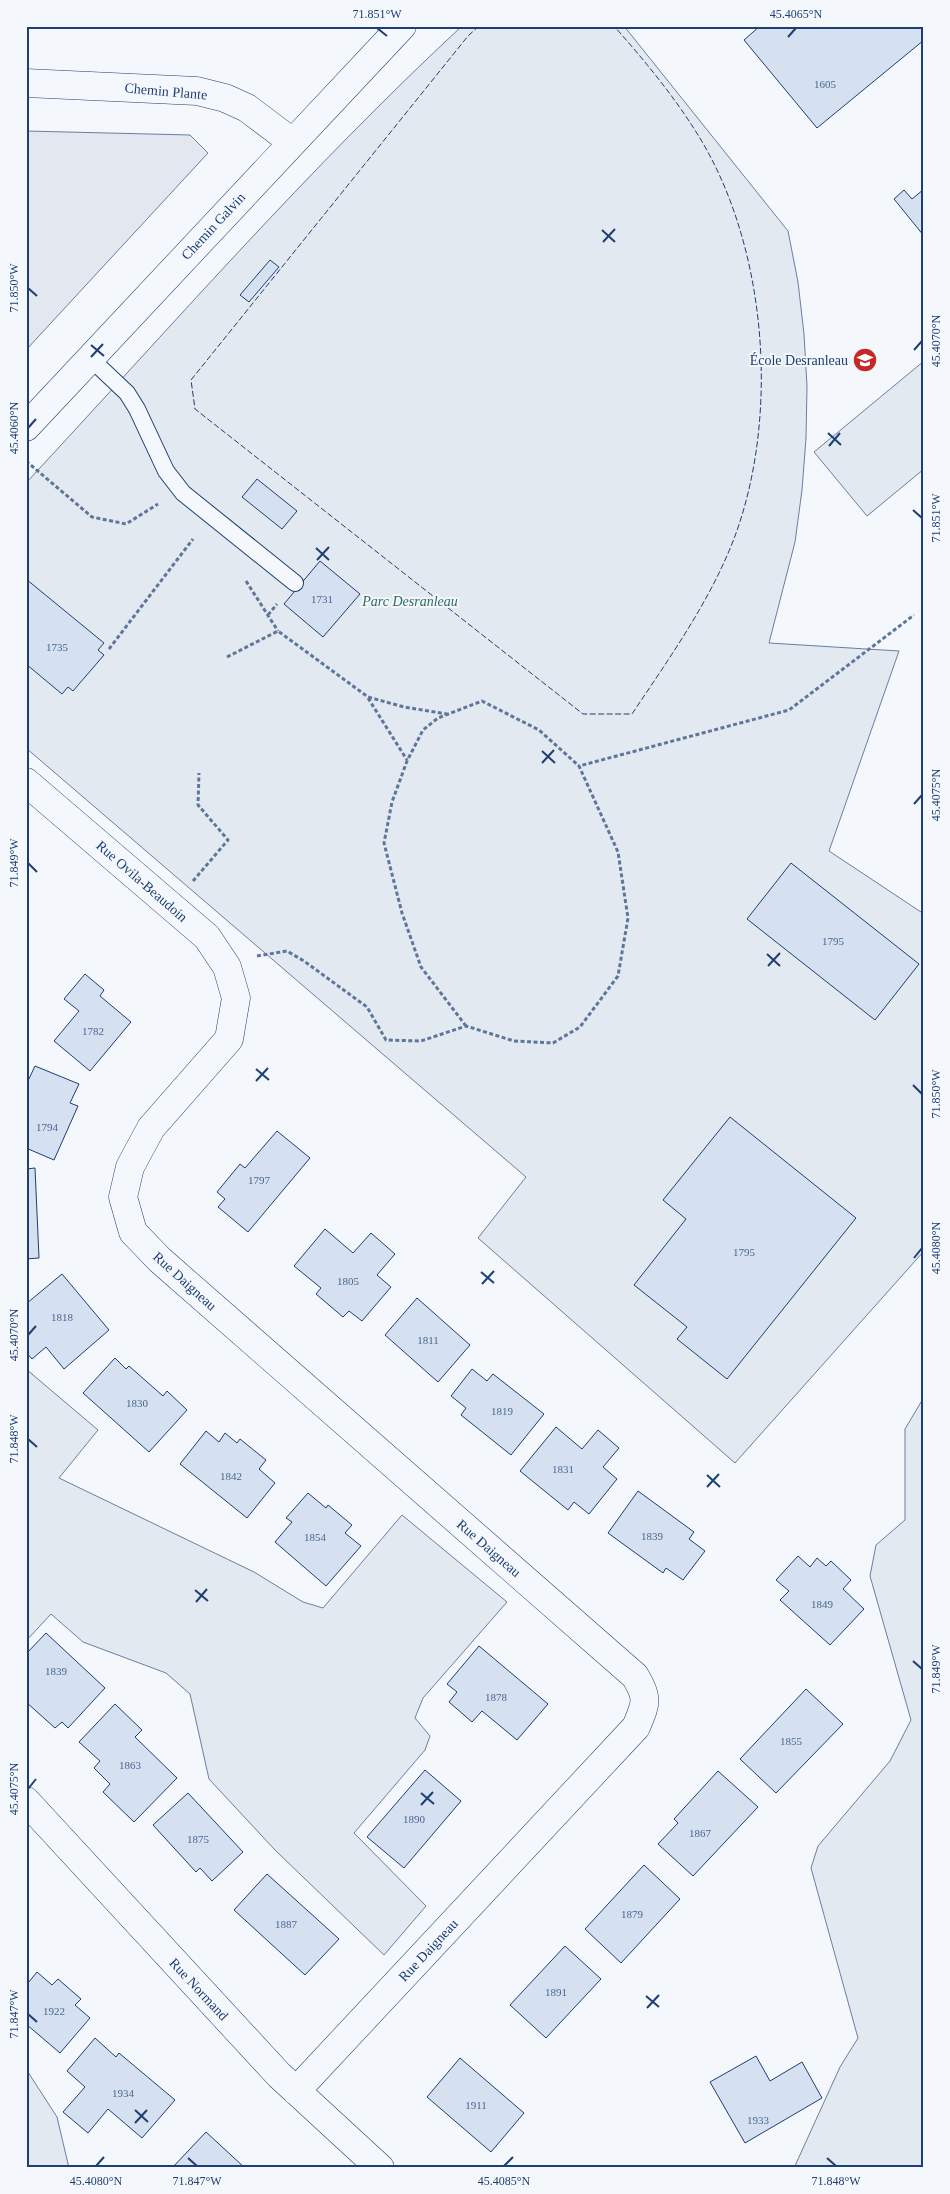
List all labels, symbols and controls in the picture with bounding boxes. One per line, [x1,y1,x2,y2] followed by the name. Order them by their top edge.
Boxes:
[352,7,402,21] text: 71.851°W
[770,7,823,21] text: 45.4065°N
[814,78,837,90] house number: 1605
[124,80,208,103] street label: Chemin Plante
[179,190,248,263] street label: Chemin Galvin
[7,263,21,313] text: 71.850°W
[929,314,943,367] text: 45.4070°N
[852,347,878,373] school or university icon: École Desranleau
[750,352,848,368] place label: École Desranleau
[7,401,21,454] text: 45.4060°N
[929,493,943,543] text: 71.851°W
[311,593,333,605] house number: 1731
[361,594,458,609] park label: Parc Desranleau
[46,641,69,653] house number: 1735
[929,768,943,821] text: 45.4075°N
[7,838,21,888] text: 71.849°W
[93,838,190,925] street label: Rue Ovila-Beaudoin
[822,935,845,947] house number: 1795
[82,1025,104,1037] house number: 1782
[929,1069,943,1119] text: 71.850°W
[36,1121,59,1133] house number: 1794
[248,1174,271,1186] house number: 1797
[929,1221,943,1274] text: 45.4080°N
[733,1246,756,1258] house number: 1795
[150,1249,219,1314] street label: Rue Daigneau
[337,1275,360,1287] house number: 1805
[7,1308,21,1361] text: 45.4070°N
[51,1311,74,1323] house number: 1818
[417,1334,439,1346] house number: 1811
[126,1397,149,1409] house number: 1830
[491,1405,514,1417] house number: 1819
[7,1414,21,1464] text: 71.848°W
[552,1463,574,1475] house number: 1831
[220,1470,242,1482] house number: 1842
[454,1517,524,1580] street label: Rue Daigneau
[641,1530,664,1542] house number: 1839
[304,1531,327,1543] house number: 1854
[811,1598,834,1610] house number: 1849
[929,1644,943,1694] text: 71.849°W
[45,1665,68,1677] house number: 1839
[485,1691,508,1703] house number: 1878
[780,1735,803,1747] house number: 1855
[119,1759,142,1771] house number: 1863
[7,1762,21,1815] text: 45.4075°N
[403,1813,426,1825] house number: 1890
[689,1827,712,1839] house number: 1867
[187,1833,210,1845] house number: 1875
[621,1908,644,1920] house number: 1879
[396,1916,461,1985] street label: Rue Daigneau
[275,1918,298,1930] house number: 1887
[166,1955,231,2023] street label: Rue Normand
[545,1986,567,1998] house number: 1891
[7,1989,21,2039] text: 71.847°W
[43,2005,65,2017] house number: 1922
[112,2087,135,2099] house number: 1934
[465,2099,487,2111] house number: 1911
[747,2114,770,2126] house number: 1933
[70,2174,123,2188] text: 45.4080°N
[172,2174,222,2188] text: 71.847°W
[478,2174,531,2188] text: 45.4085°N
[811,2174,861,2188] text: 71.848°W

